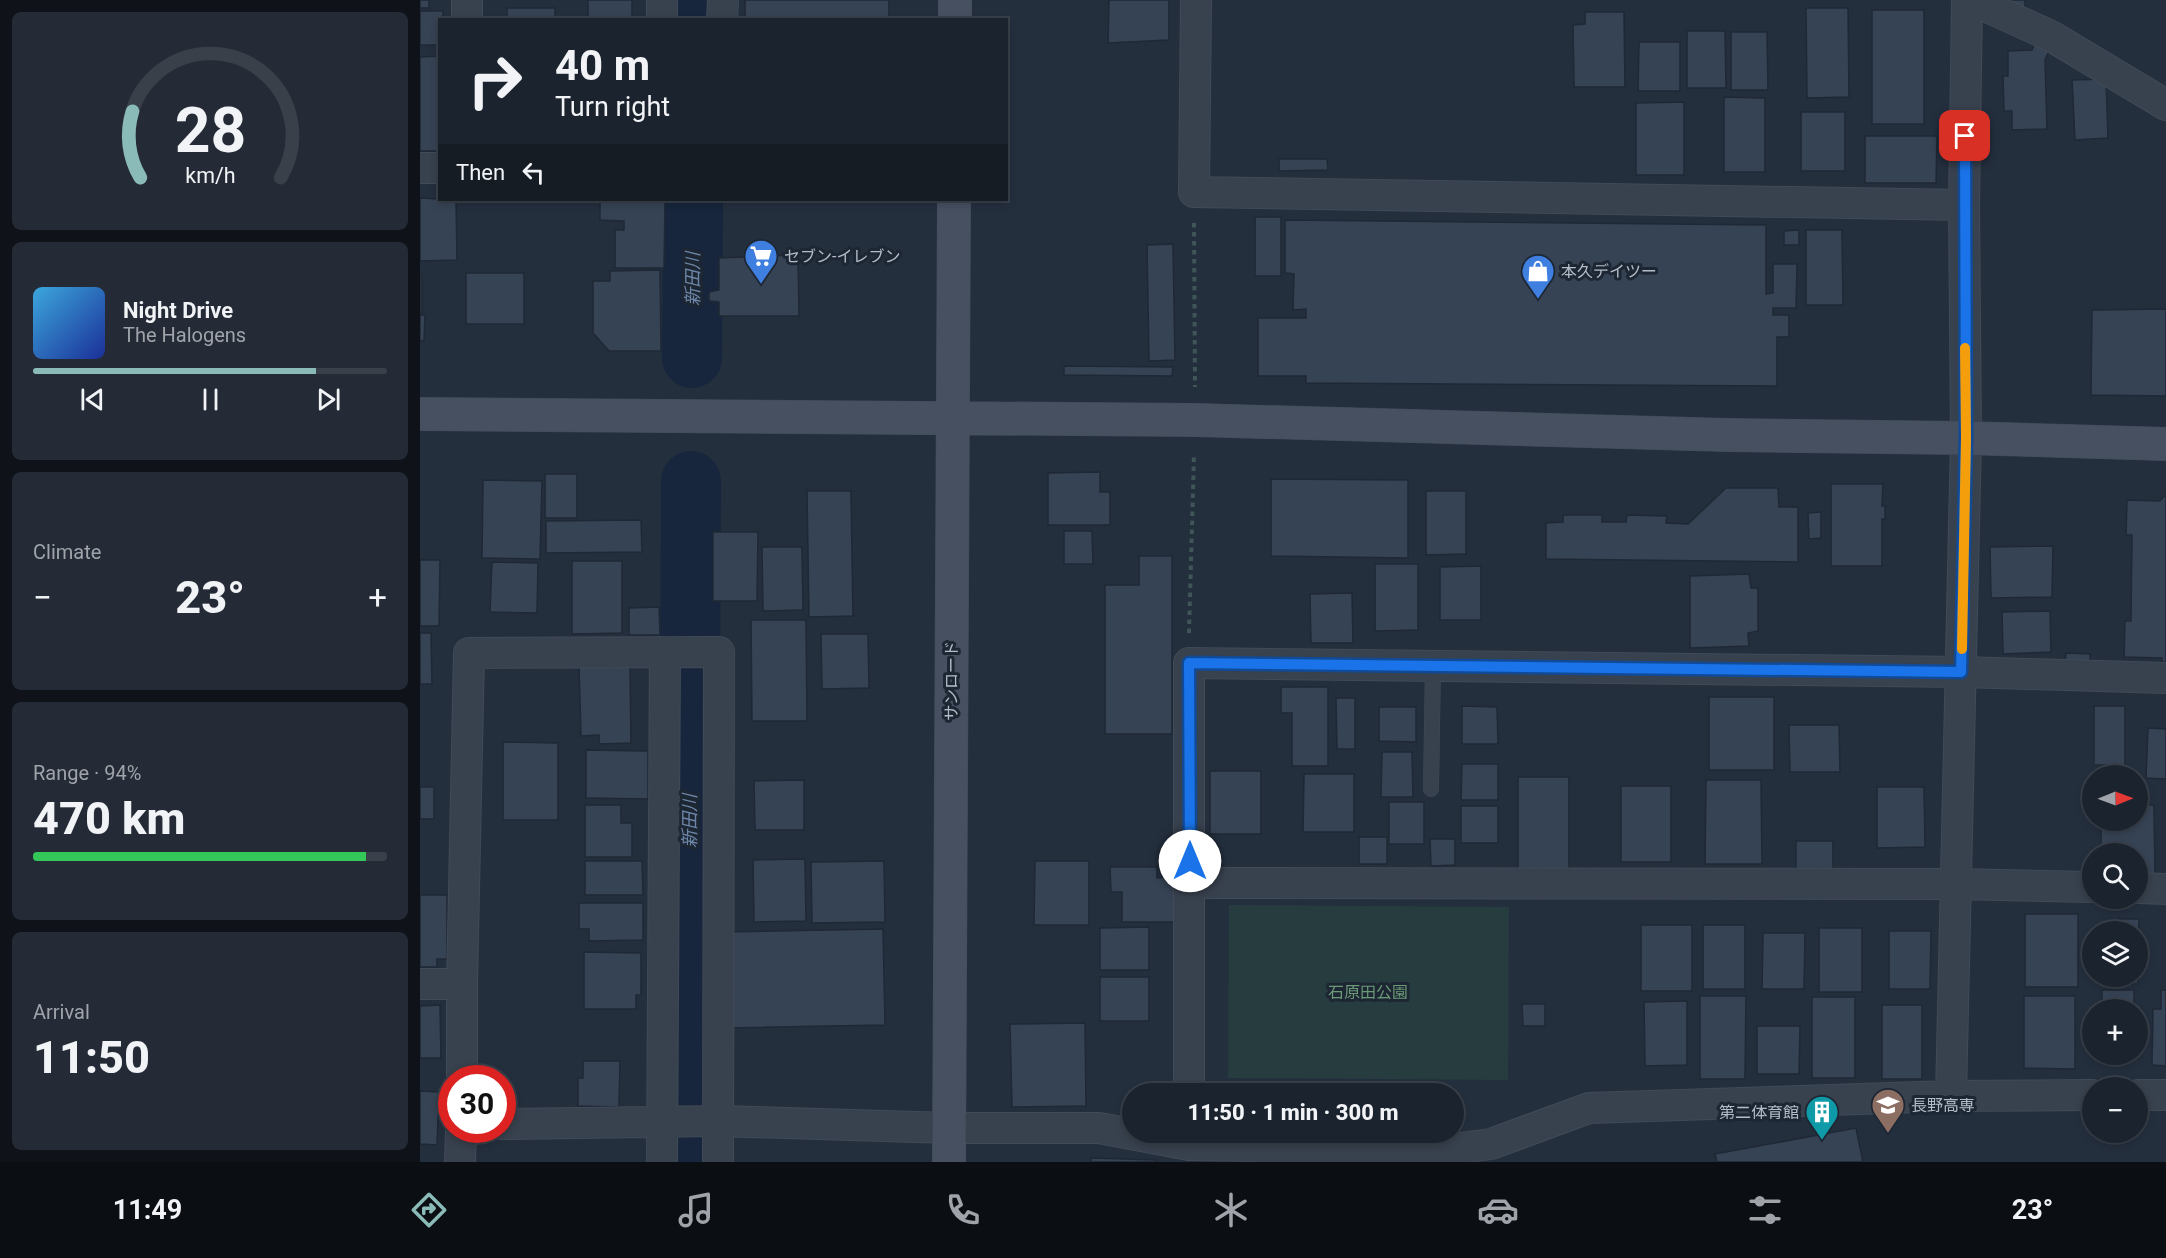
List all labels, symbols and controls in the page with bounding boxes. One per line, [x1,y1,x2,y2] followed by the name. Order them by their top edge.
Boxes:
[555,41,650,90] text: 40 m
[456,42,534,120] icon: right
[555,91,670,123] text: Turn right
[174,94,246,167] text: 28
[1939,110,1990,161] pin
[1948,119,1981,152] icon: arrive
[517,156,550,189] icon: left
[456,160,505,185] text: Then
[185,163,235,188] text: km/h
[743,238,779,285] supermarket icon: セブン-イレブン
[784,247,900,266] place label: セブン-イレブン
[682,250,703,306] water label: 新田川
[1520,253,1556,300] shop icon: 本久デイツー
[1561,262,1657,281] place label: 本久デイツー
[123,298,233,323] text: Night Drive
[123,323,246,347] text: The Halogens
[76,383,109,416] icon: previous
[194,383,227,416] icon: pause
[312,383,345,416] icon: next
[33,540,101,564] text: Climate
[175,571,245,624] text: 23°
[33,578,52,617] text: −
[368,578,387,617] text: +
[942,641,961,721] street label: サンロード
[33,761,141,785] text: Range · 94%
[2082,765,2148,831] north arrow
[2082,765,2148,1143] map controls
[33,792,185,845] text: 470 km
[679,792,700,848] water label: 新田川
[1158,829,1222,893] position arrow
[2082,843,2148,909] button: search
[2082,921,2148,987] button: layers
[1328,983,1408,1002] park label: 石原田公園
[2082,999,2148,1065] button: +
[33,1000,90,1024] text: Arrival
[33,1031,150,1084] text: 11:50
[438,1065,516,1143] speed limit sign: 30
[2082,1077,2148,1143] button: −
[1870,1087,1906,1134] school or university icon: 長野高専
[1804,1094,1840,1141] building icon: 第二体育館
[1911,1096,1975,1115] place label: 長野高専
[1188,1100,1398,1125] text: 11:50 · 1 min · 300 m
[1719,1103,1799,1122] place label: 第二体育館
[408,1189,450,1231] icon: directions
[675,1189,717,1231] icon: music
[942,1189,984,1231] icon: phone
[1210,1189,1252,1231] icon: climate
[1477,1189,1519,1231] icon: car
[1744,1189,1786,1231] icon: filters
[113,1194,182,1226] text: 11:49
[2012,1194,2053,1226] text: 23°

